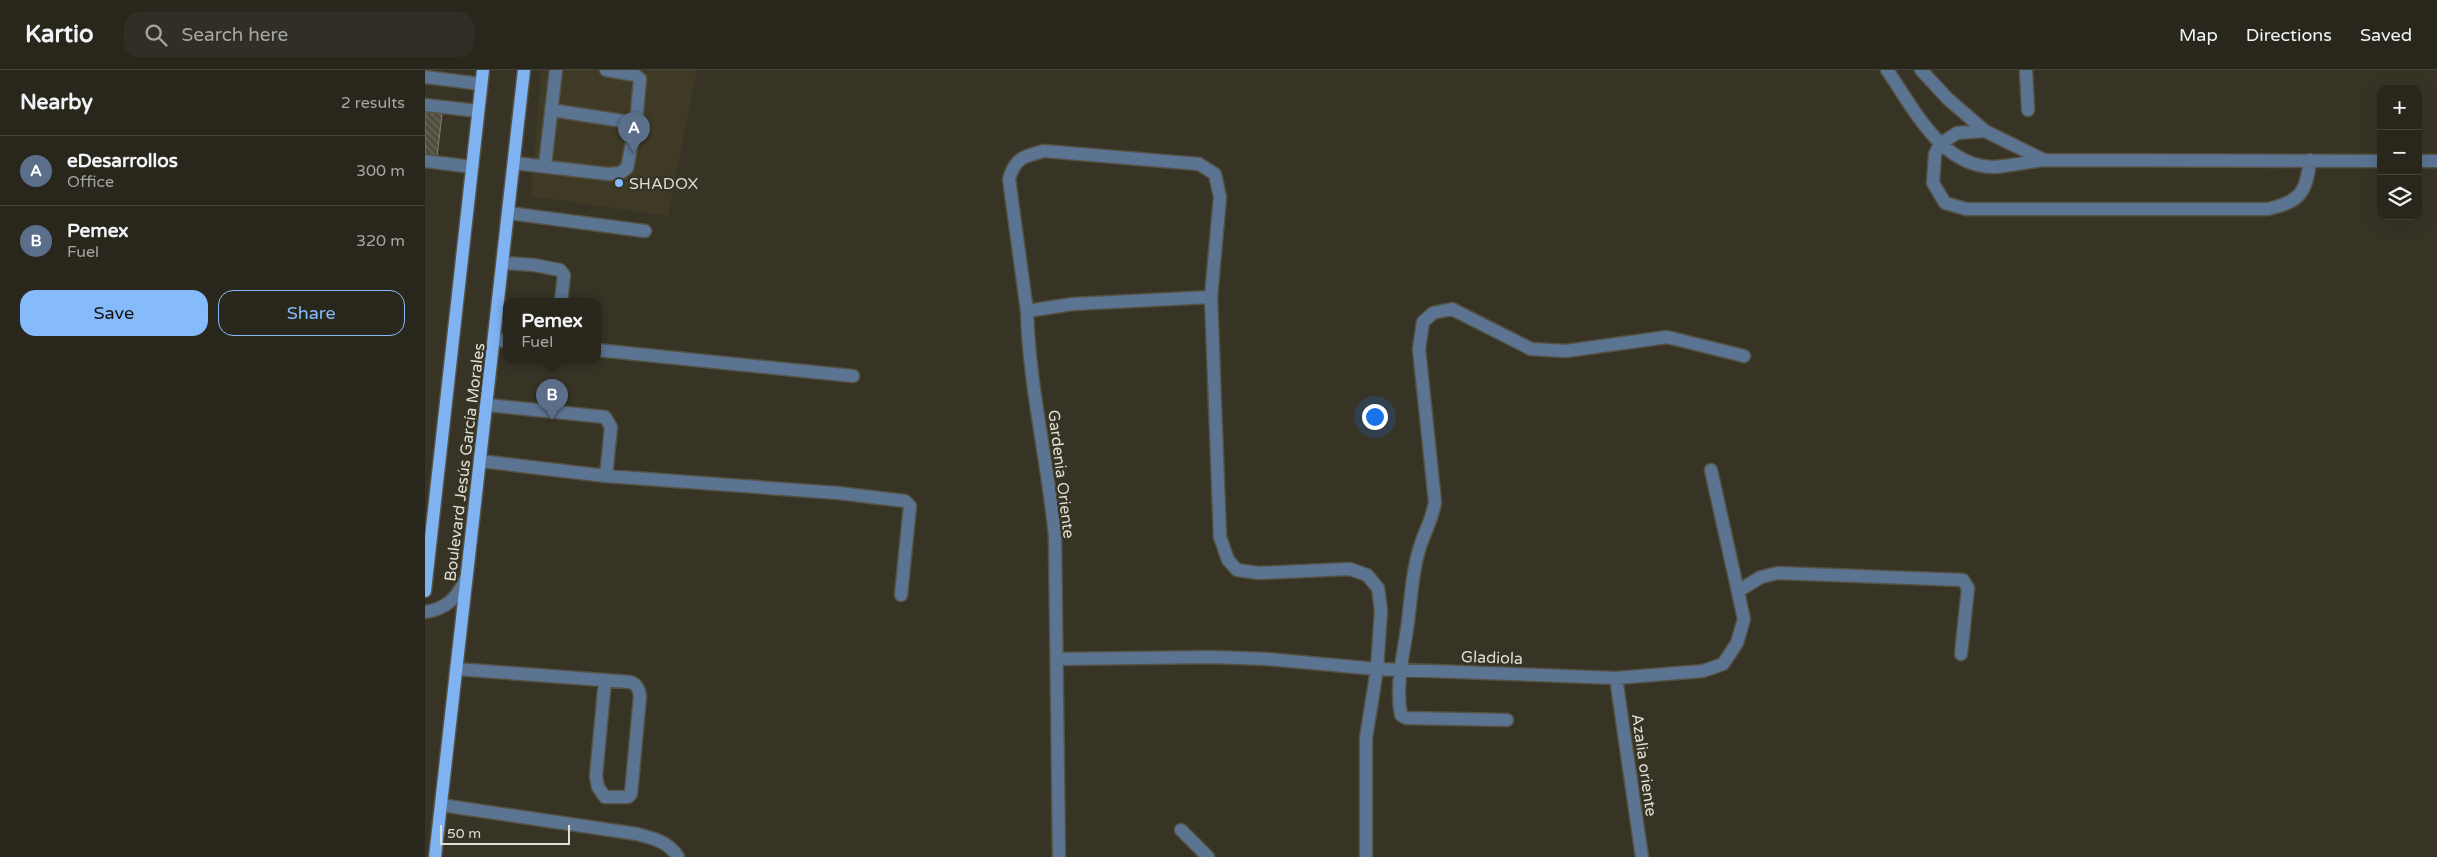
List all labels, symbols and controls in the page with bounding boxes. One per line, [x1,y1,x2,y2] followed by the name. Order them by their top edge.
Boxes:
[124,12,474,57] search box
[25,20,94,49] text: Kartio
[142,21,170,49] icon: search
[182,24,288,46] text: Search here
[2179,24,2218,46] text: Map
[2246,24,2332,46] text: Directions
[2360,24,2412,46] text: Saved
[2377,85,2422,220] map controls
[2377,85,2422,130] button: +
[20,90,93,115] text: Nearby
[341,93,405,113] text: 2 results
[618,112,650,153] pin: A
[2377,130,2422,175] button: −
[67,150,178,172] text: eDesarrollos
[30,161,42,181] text: A
[356,161,405,181] text: 300 m
[67,172,114,192] text: Office
[629,174,698,194] place label: SHADOX
[2377,175,2422,220] button: layers
[613,177,625,189] marker: SHADOX
[67,220,129,242] text: Pemex
[30,231,42,251] text: B
[356,231,405,251] text: 320 m
[67,242,99,262] text: Fuel
[20,290,208,336] button: Save
[218,290,405,336] button: Share
[503,298,601,363] popup
[521,310,583,332] text: Pemex
[521,332,553,352] text: Fuel
[440,342,490,583] street label: Boulevard Jesús García Morales
[536,379,568,420] pin: B
[1362,404,1388,430] your location
[1043,409,1079,540] street label: Gardenia Oriente
[1461,647,1523,669] street label: Gladiola
[1627,712,1661,818] street label: Azalia oriente
[440,822,570,845] scale bar
[447,825,481,842] text: 50 m

